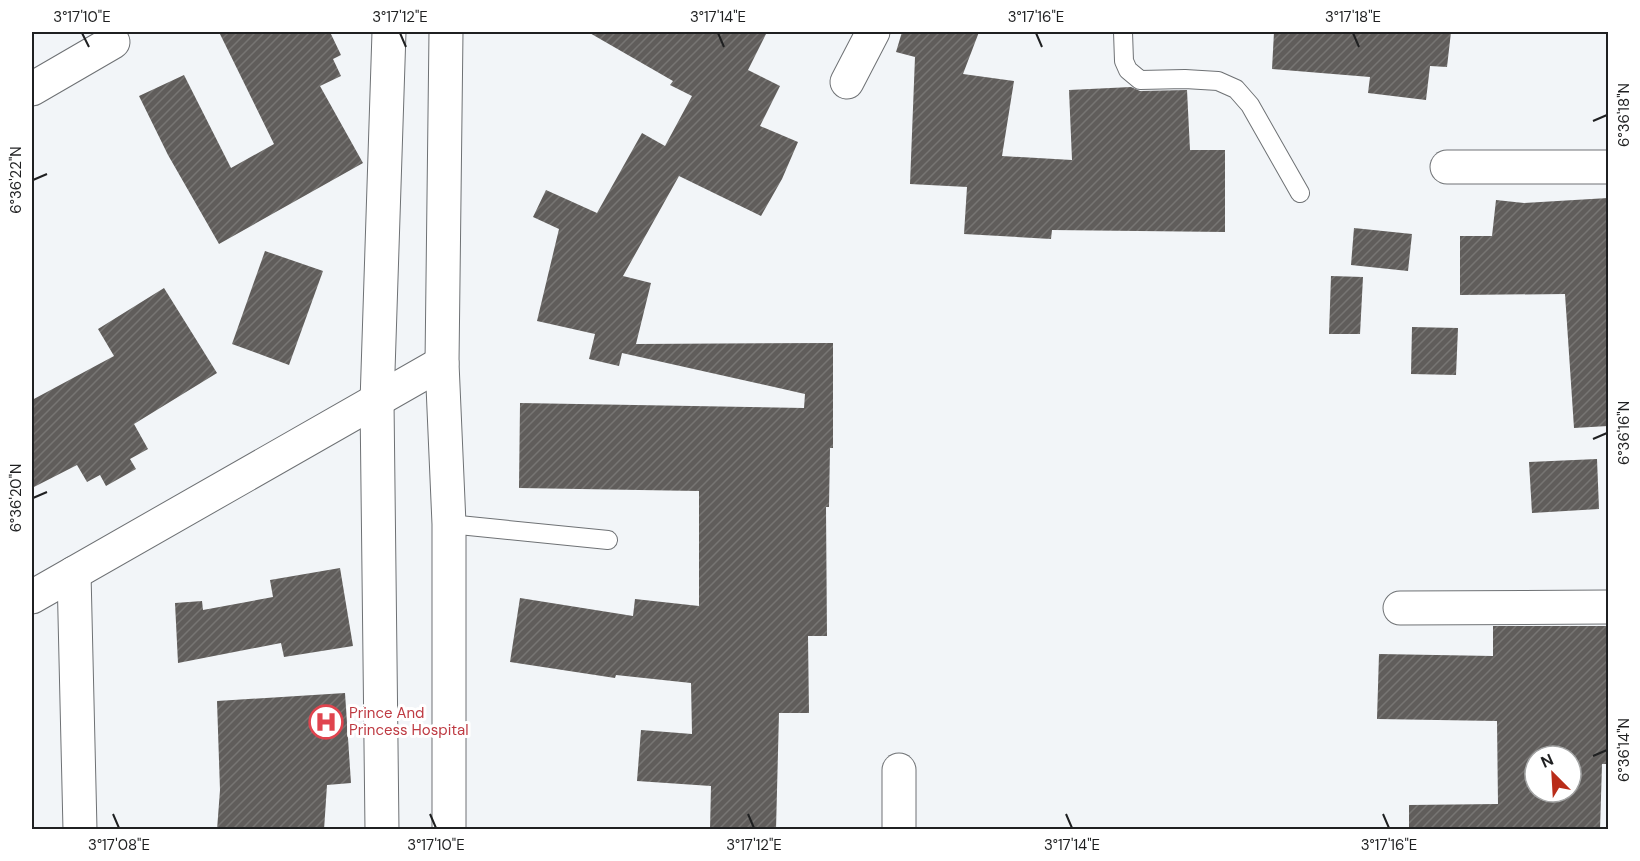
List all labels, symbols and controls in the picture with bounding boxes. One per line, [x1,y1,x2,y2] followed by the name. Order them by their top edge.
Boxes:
[53,7,111,27] text: 3°17'10"E
[372,7,428,27] text: 3°17'12"E
[690,7,746,27] text: 3°17'14"E
[1008,7,1064,27] text: 3°17'16"E
[1325,7,1381,27] text: 3°17'18"E
[1614,83,1634,147] text: 6°36'18"N
[6,146,26,214] text: 6°36'22"N
[1614,401,1634,465] text: 6°36'16"N
[6,464,26,532] text: 6°36'20"N
[349,703,469,740] place label: Prince And Princess Hospital
[308,704,344,740] hospital icon: Prince And Princess Hospital
[1614,718,1634,782] text: 6°36'14"N
[1523,744,1583,804] north arrow
[1538,749,1557,773] text: N
[88,835,150,855] text: 3°17'08"E
[407,835,465,855] text: 3°17'10"E
[726,835,782,855] text: 3°17'12"E
[1044,835,1100,855] text: 3°17'14"E
[1361,835,1417,855] text: 3°17'16"E

